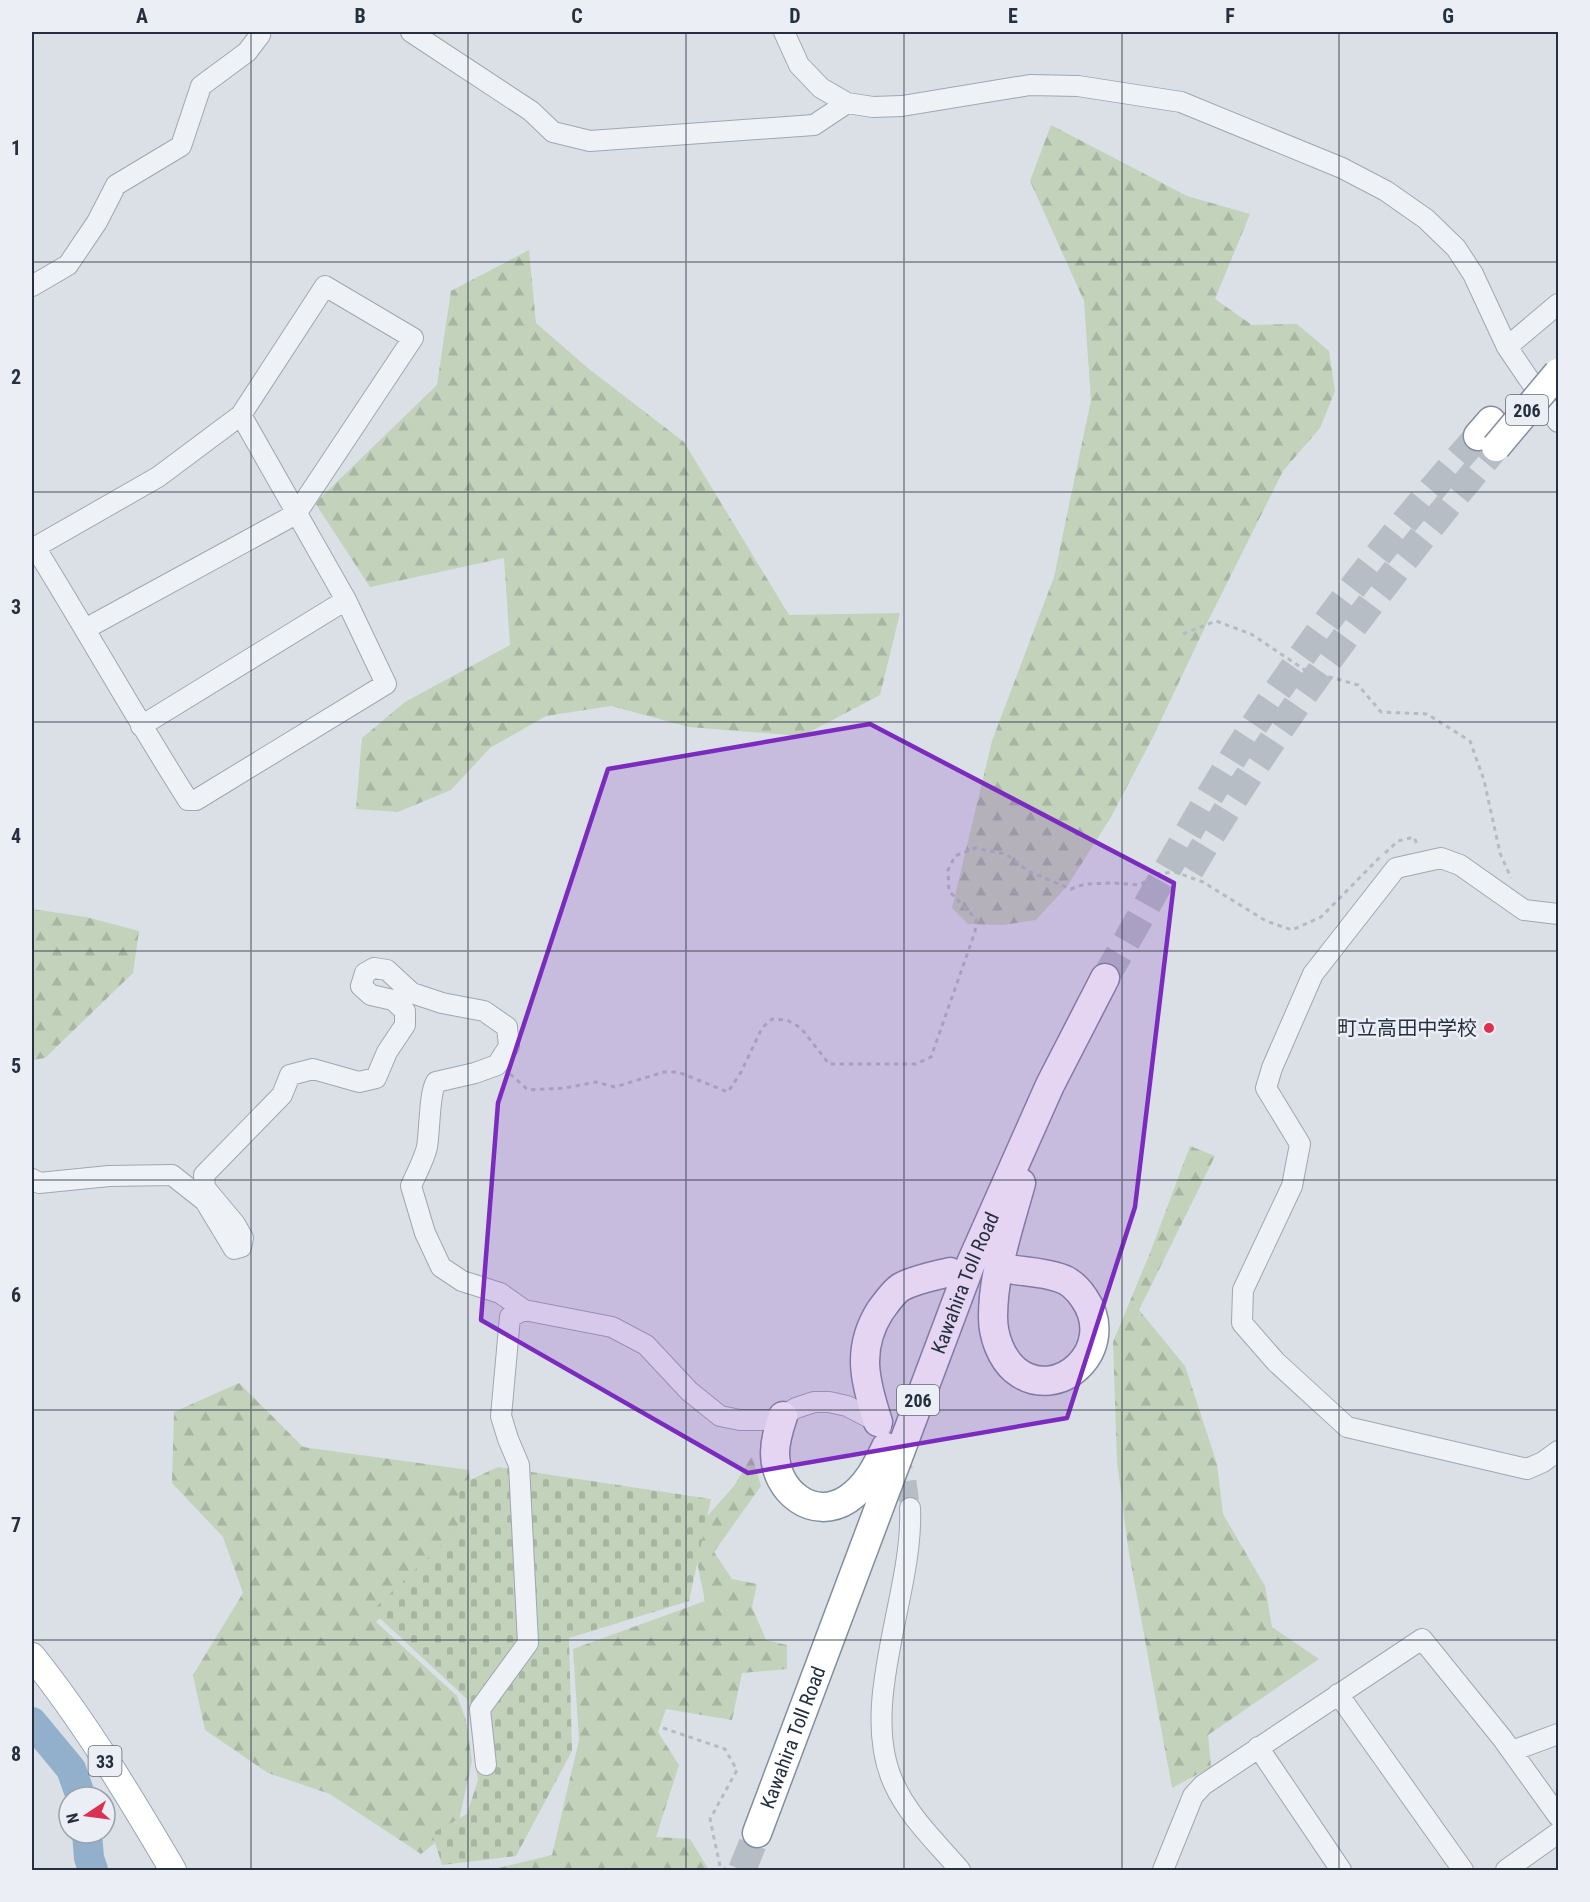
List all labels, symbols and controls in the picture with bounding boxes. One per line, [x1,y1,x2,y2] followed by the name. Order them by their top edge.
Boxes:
[136,4,148,28] text: A
[354,4,366,28] text: B
[571,4,583,28] text: C
[789,4,801,28] text: D
[1008,4,1018,28] text: E
[1225,4,1235,28] text: F
[1442,4,1454,28] text: G
[11,136,21,160] text: 1
[11,365,21,389] text: 2
[1506,395,1548,425] road number: 206
[11,595,21,619] text: 3
[11,824,21,848] text: 4
[1337,1016,1477,1040] place label: 町立高田中学校
[1482,1021,1496,1035] marker: 町立高田中学校
[11,1054,21,1078] text: 5
[926,1208,1004,1357] street label: Kawahira Toll Road
[11,1283,21,1307] text: 6
[897,1385,939,1415] road number: 206
[11,1513,21,1537] text: 7
[755,1663,831,1812] street label: Kawahira Toll Road
[11,1742,21,1766] text: 8
[88,1746,122,1776] road number: 33
[57,1785,117,1845] north arrow
[63,1811,83,1825] text: N

